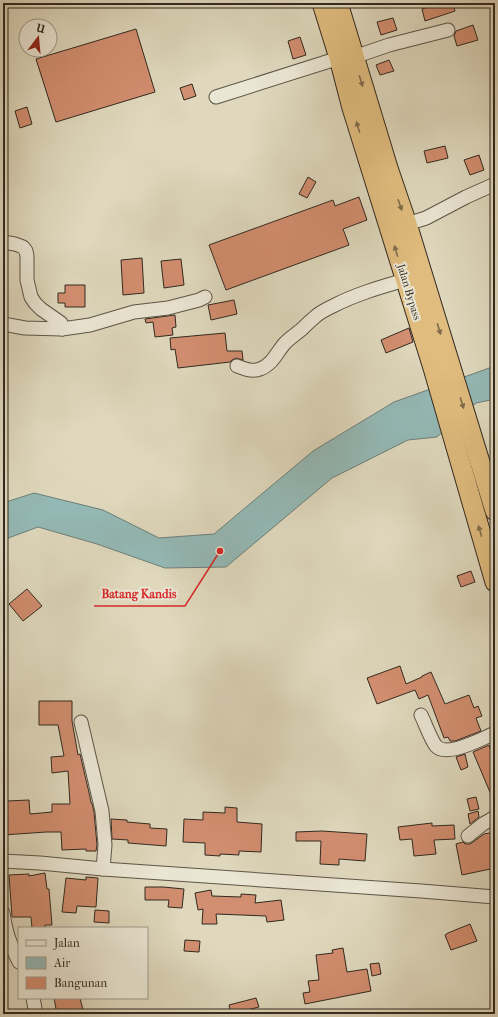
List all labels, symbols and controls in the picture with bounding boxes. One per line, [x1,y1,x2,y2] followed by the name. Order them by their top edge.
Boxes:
[18,18,58,58] north arrow
[34,21,47,36] text: U
[358,75,364,87] one-way arrow
[355,120,361,132] one-way arrow
[397,199,403,211] one-way arrow
[393,244,399,256] one-way arrow
[394,261,424,322] street label: Jalan Bypass
[436,323,442,335] one-way arrow
[459,397,465,409] one-way arrow
[477,525,483,537] one-way arrow
[94,582,185,606] callout: Batang Kandis
[102,587,177,602] text: Batang Kandis
[18,927,148,999] legend
[53,936,80,950] text: Jalan
[53,956,71,970] text: Air
[54,976,107,990] text: Bangunan

